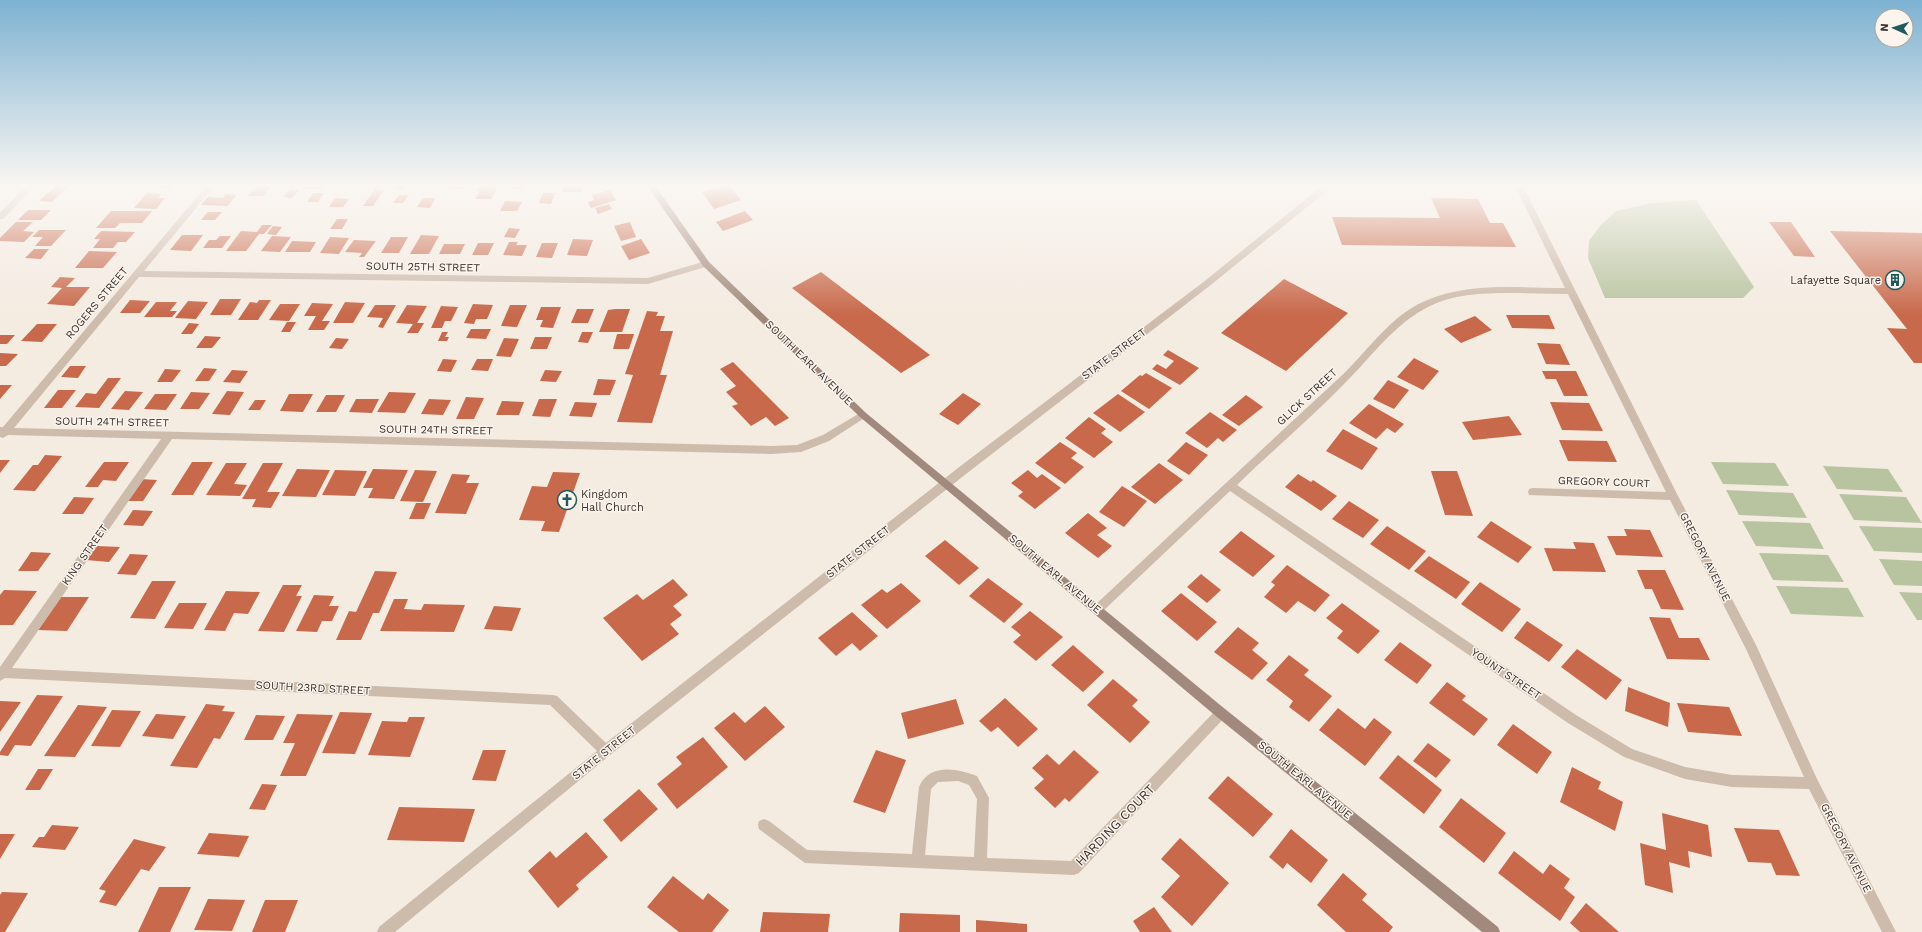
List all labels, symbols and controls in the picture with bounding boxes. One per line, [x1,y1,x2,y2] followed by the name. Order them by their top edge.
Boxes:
[1874,8,1914,48] north arrow
[1878,23,1891,32] text: N
[366,260,481,275] street label: SOUTH 25TH STREET
[63,264,131,342] street label: ROGERS STREET
[1884,269,1906,291] building icon: Lafayette Square
[1790,274,1881,287] place label: Lafayette Square
[763,318,855,408] street label: SOUTH EARL AVENUE
[1079,325,1149,382] street label: STATE STREET
[1274,366,1340,428] street label: GLICK STREET
[55,415,169,429] street label: SOUTH 24TH STREET
[379,423,493,437] street label: SOUTH 24TH STREET
[1558,474,1651,490] street label: GREGORY COURT
[581,488,644,514] place label: Kingdom Hall Church
[556,489,578,511] church icon: Kingdom Hall Church
[1677,510,1733,604] street label: GREGORY AVENUE
[59,522,111,588] street label: KING STREET
[823,523,893,581] street label: STATE STREET
[1006,532,1104,616] street label: SOUTH EARL AVENUE
[1469,646,1544,702] street label: YOUNT STREET
[255,679,371,698] street label: SOUTH 23RD STREET
[570,723,638,782] street label: STATE STREET
[1256,738,1354,822] street label: SOUTH EARL AVENUE
[1072,781,1158,869] street label: HARDING COURT
[1818,801,1874,895] street label: GREGORY AVENUE

